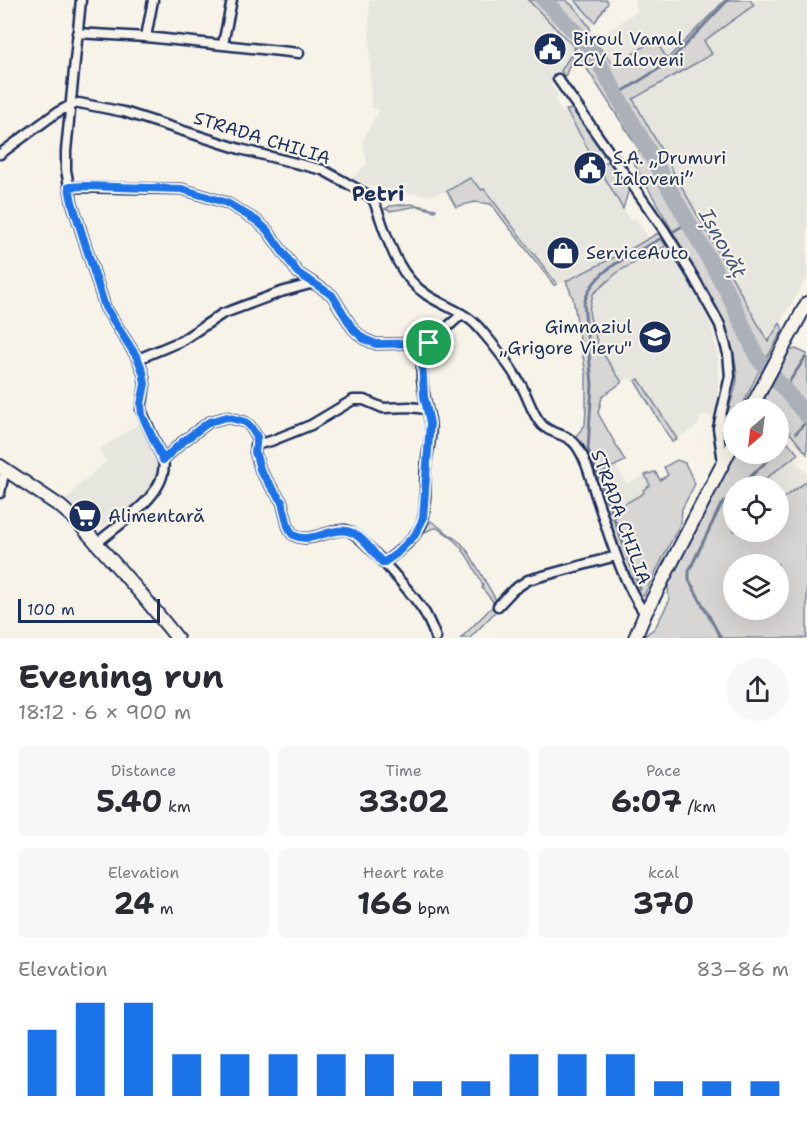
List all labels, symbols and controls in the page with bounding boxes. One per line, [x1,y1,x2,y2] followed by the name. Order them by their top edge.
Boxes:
[573,27,684,72] place label: Biroul Vamal ZCV Ialoveni
[532,31,568,67] public building icon: Biroul Vamal ZCV Ialoveni
[191,106,333,170] street label: STRADA CHILIA
[613,146,726,191] place label: S.A. „Drumuri Ialoveni”
[572,150,608,186] public building icon: S.A. „Drumuri Ialoveni”
[352,180,404,208] district label: Petri
[692,203,753,283] water label: Ișnovăț
[545,235,581,271] shop icon: ServiceAuto
[586,241,689,265] place label: ServiceAuto
[499,315,633,360] place label: Gimnaziul ,,Grigore Vieru"
[403,317,454,368] pin
[637,319,673,355] school or university icon: Gimnaziul ,,Grigore Vieru"
[412,326,445,359] icon: arrive
[723,398,789,464] north arrow
[723,398,789,620] map controls
[585,446,657,588] street label: STRADA CHILIA
[723,476,789,542] button: locate
[67,498,103,534] supermarket icon: Alimentară
[108,504,204,528] place label: Alimentară
[723,554,789,620] button: layers
[18,596,160,624] scale bar
[27,599,75,620] text: 100 m
[18,654,224,699] text: Evening run
[726,658,789,721] button: share
[18,699,191,725] text: 18:12 · 6 × 900 m
[111,760,176,781] text: Distance
[385,760,422,781] text: Time
[646,760,681,781] text: Pace
[96,781,163,822] text: 5.40
[358,781,449,822] text: 33:02
[611,781,682,822] text: 6:07
[163,796,191,817] text: km
[682,796,716,817] text: /km
[108,862,179,883] text: Elevation
[363,862,444,883] text: Heart rate
[648,862,679,883] text: kcal
[113,883,154,924] text: 24
[357,883,412,924] text: 166
[633,883,694,924] text: 370
[154,898,174,919] text: m
[412,898,450,919] text: bpm
[18,956,108,982] text: Elevation
[697,956,789,982] text: 83–86 m

